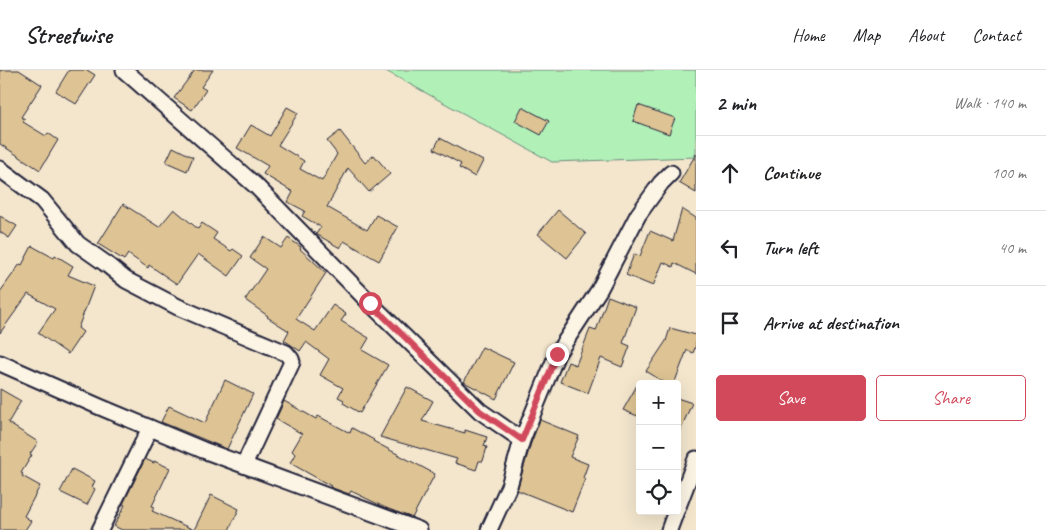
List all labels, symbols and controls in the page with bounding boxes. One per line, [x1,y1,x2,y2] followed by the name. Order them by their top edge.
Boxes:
[25,20,111,50] text: Streetwise
[792,24,825,46] text: Home
[853,24,880,46] text: Map
[908,24,944,46] text: About
[972,24,1021,46] text: Contact
[716,90,756,116] text: 2 min
[954,93,1026,113] text: Walk · 140 m
[716,159,744,187] icon: ahead
[763,161,820,185] text: Continue
[992,163,1026,183] text: 100 m
[716,234,744,262] icon: left
[763,236,818,260] text: Turn left
[999,238,1026,258] text: 40 m
[359,292,382,315] route start
[716,309,744,337] icon: arrive
[763,311,899,335] text: Arrive at destination
[546,343,569,366] route end
[716,375,866,421] button: Save
[876,375,1026,421] button: Share
[636,380,681,515] map controls
[636,380,681,425] button: +
[636,425,681,470] button: −
[636,470,681,515] button: locate

